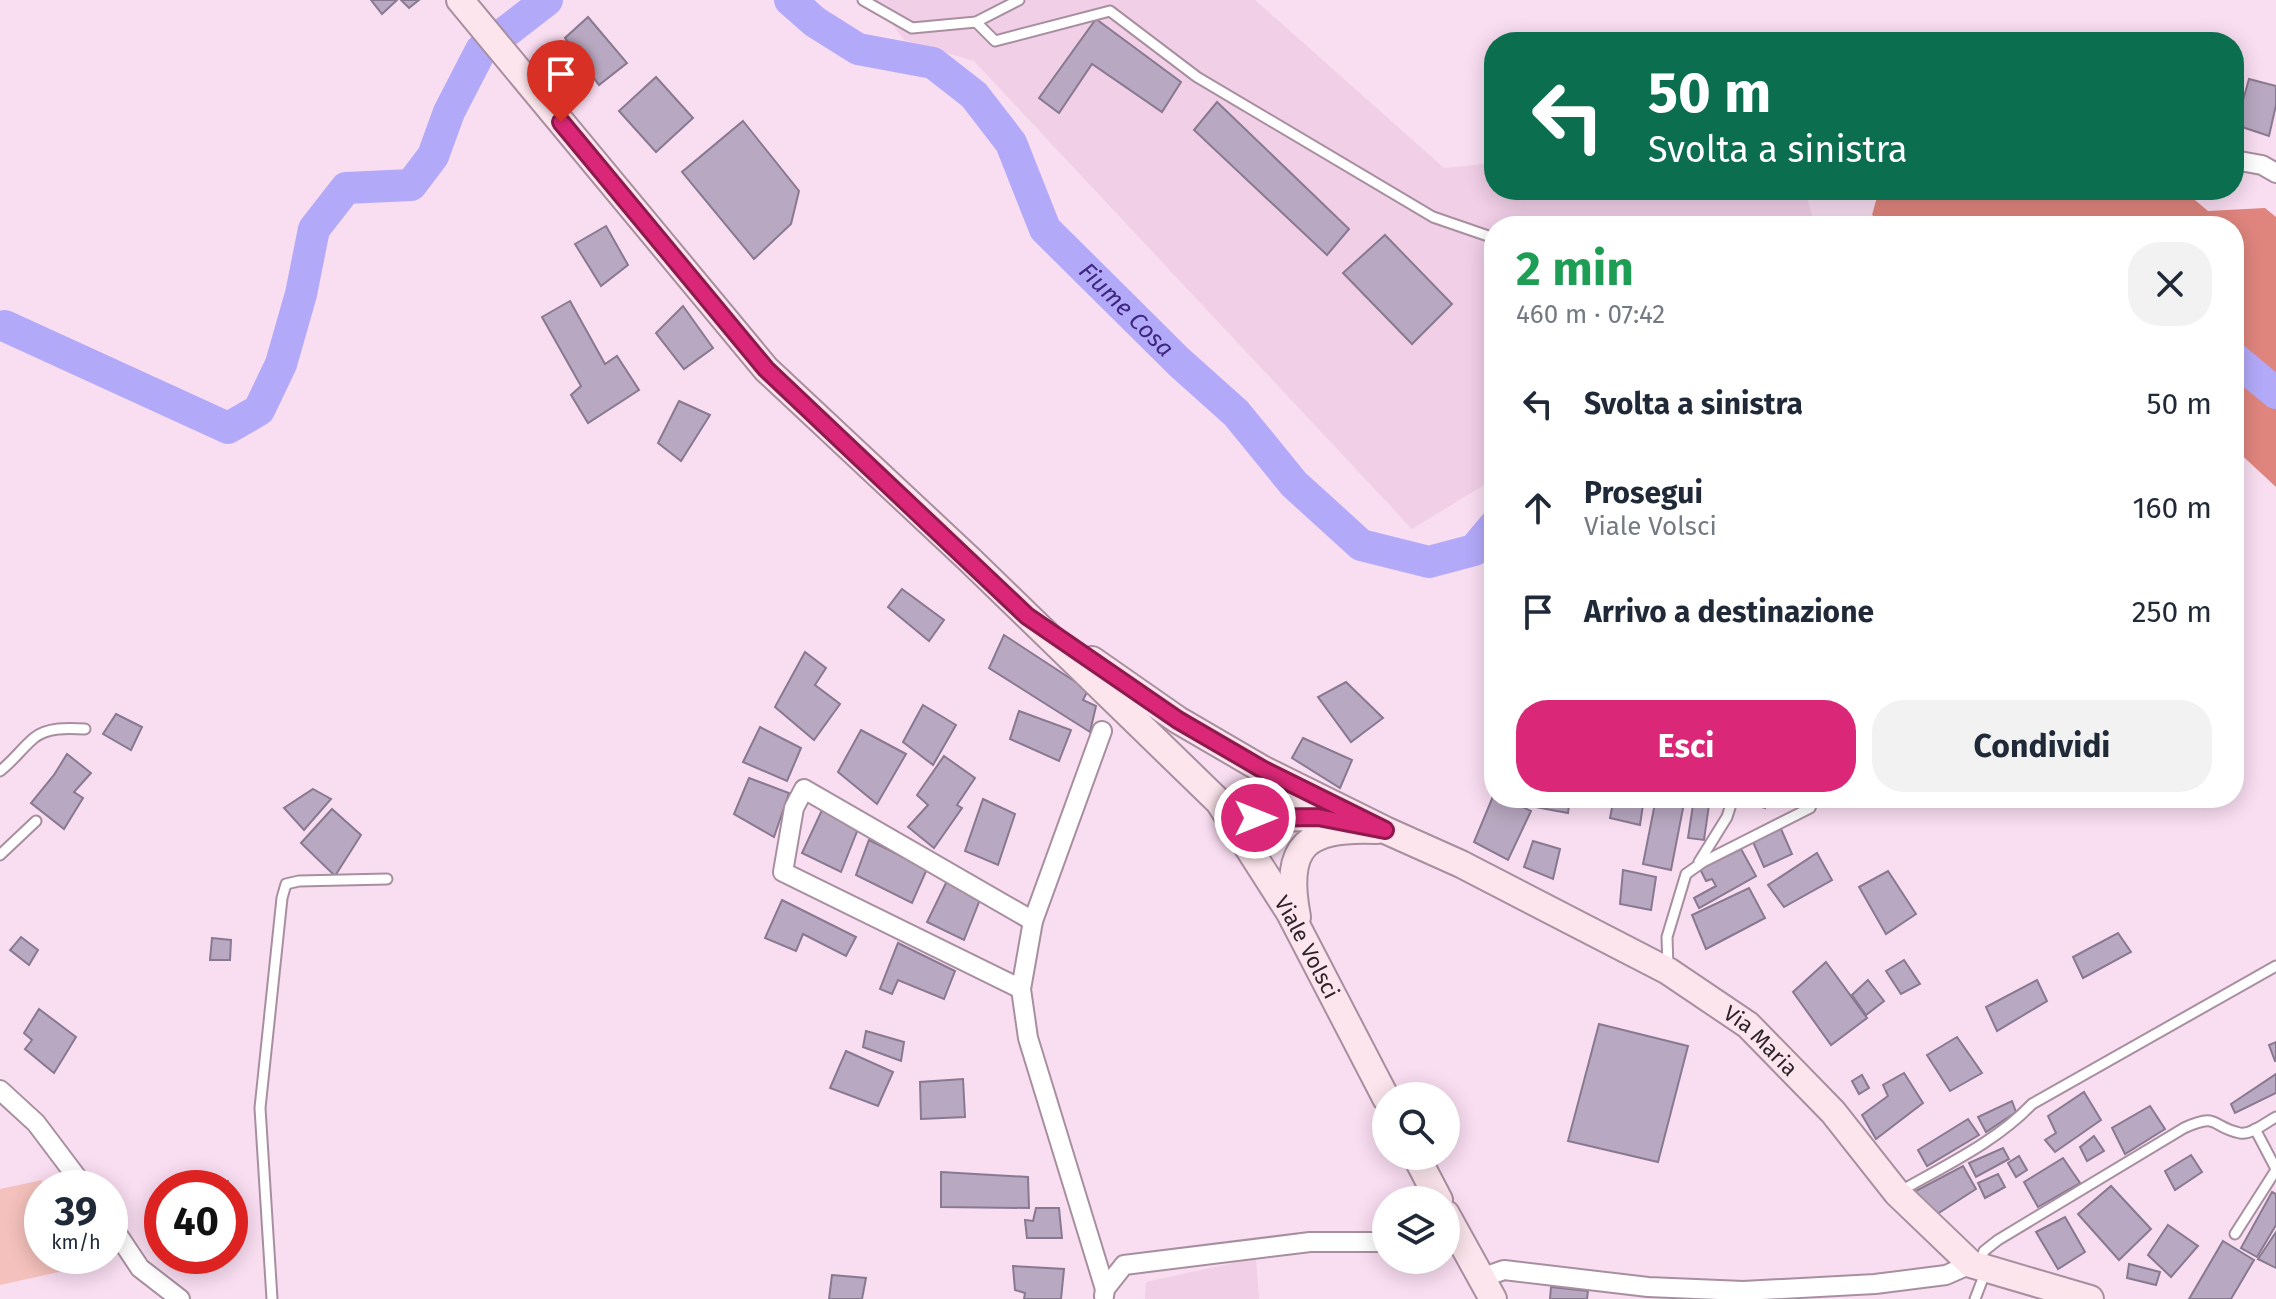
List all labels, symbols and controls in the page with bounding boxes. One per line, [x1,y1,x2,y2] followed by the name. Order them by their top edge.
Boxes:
[527,40,595,122] pin
[539,52,583,96] icon: arrive
[1648,60,1771,127] text: 50 m
[1516,64,1620,168] icon: left
[1648,128,1908,172] text: Svolta a sinistra
[1516,240,1634,298] text: 2 min
[2128,242,2212,326] button: close
[1073,257,1179,363] water label: Fiume Cosa
[1516,299,1665,330] text: 460 m · 07:42
[1516,382,1560,426] icon: left
[1584,386,1803,422] text: Svolta a sinistra
[2147,386,2212,422] text: 50 m
[1584,475,1703,511] text: Prosegui
[1516,486,1560,530] icon: ahead
[2133,490,2212,526] text: 160 m
[1584,511,1717,542] text: Viale Volsci
[1516,590,1560,634] icon: arrive
[1584,594,1874,630] text: Arrivo a destinazione
[2132,594,2212,630] text: 250 m
[1516,700,1856,792] button: Esci
[1872,700,2212,792] button: Condividi
[1213,776,1297,860] position arrow
[1268,891,1345,1003] street label: Viale Volsci
[1718,1000,1803,1082] street label: Via Maria
[1372,1082,1460,1274] map controls
[1372,1082,1460,1170] button: search
[144,1170,248,1274] speed limit sign: 40
[1372,1186,1460,1274] button: layers
[55,1188,97,1236] text: 39
[51,1230,101,1254] text: km/h

